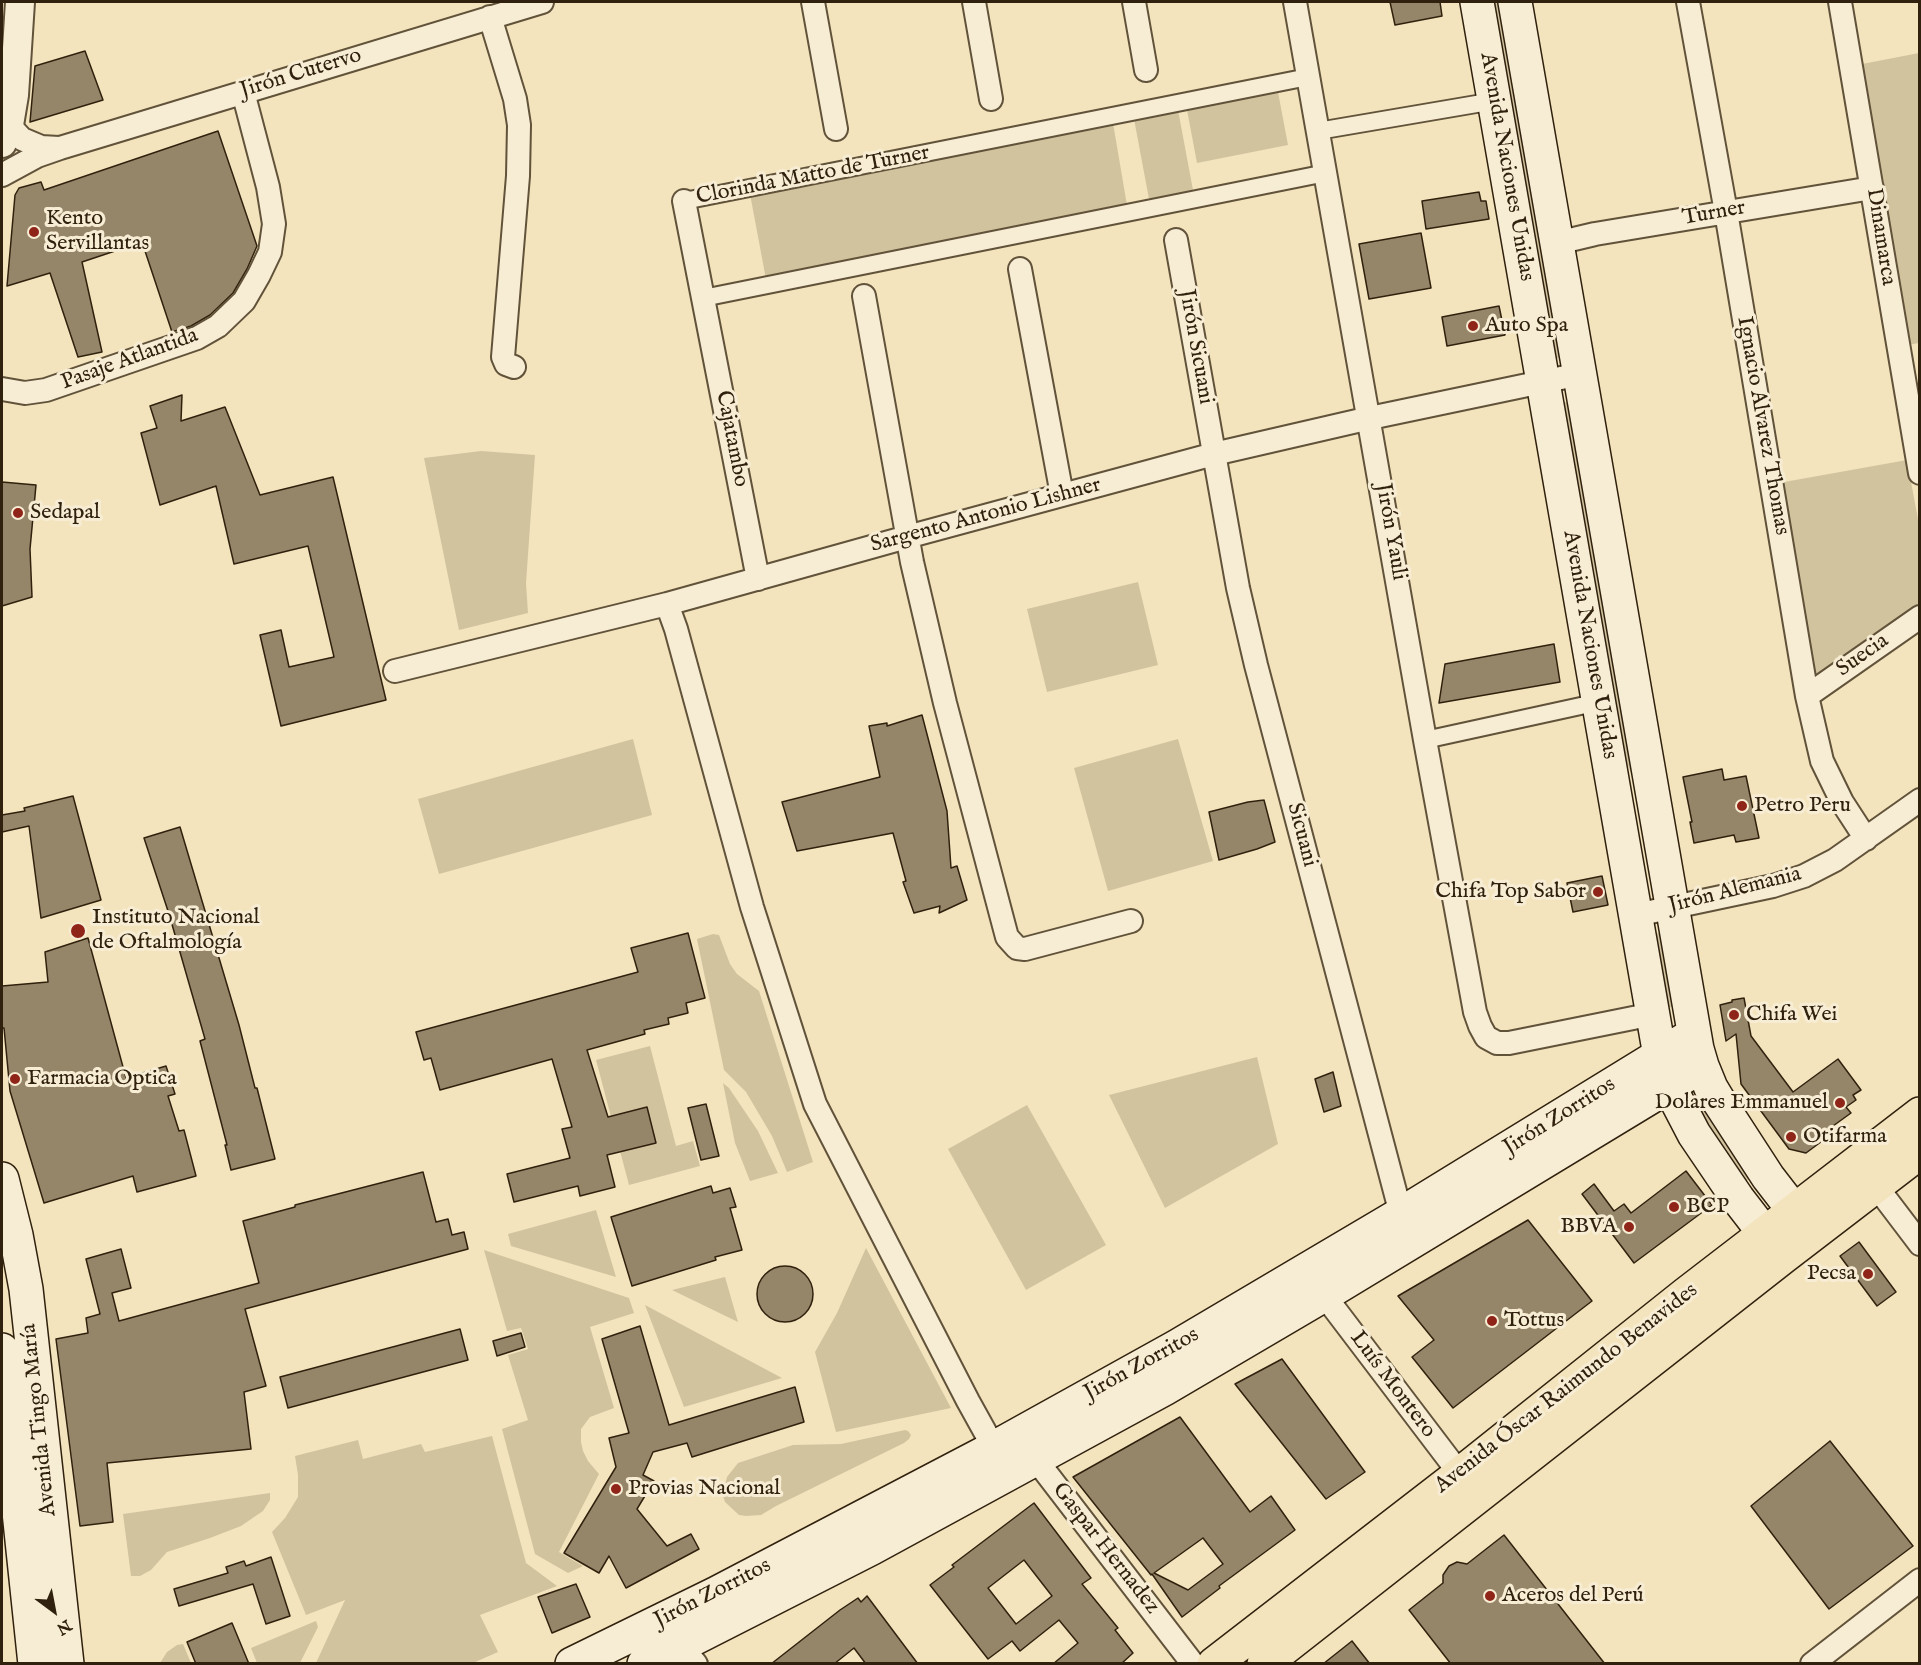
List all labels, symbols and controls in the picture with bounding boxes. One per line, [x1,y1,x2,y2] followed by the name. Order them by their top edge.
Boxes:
[237,43,365,105] street label: Jirón Cutervo
[1473,51,1539,283] street label: Avenida Naciones Unidas
[694,140,932,212] street label: Clorinda Matto de Turner
[1859,186,1901,288] street label: Dinamarca
[1680,195,1748,233] street label: Turner
[46,206,149,258] place label: Kento Servillantas
[27,225,41,239] marker: Kento Servillantas
[1172,288,1218,406] street label: Jirón Sicuani
[1485,313,1568,339] place label: Auto Spa
[1730,315,1794,537] street label: Ignacio Alvarez Thomas
[1466,319,1480,333] marker: Auto Spa
[58,323,202,397] street label: Pasaje Atlantida
[709,389,753,489] street label: Cajatambo
[868,473,1104,559] street label: Sargento Antonio Lishner
[1368,481,1412,583] street label: Jirón Yauli
[30,500,100,526] place label: Sedapal
[11,506,25,520] marker: Sedapal
[1556,529,1622,761] street label: Avenida Naciones Unidas
[1832,629,1894,683] street label: Suecia
[1754,793,1851,819] place label: Petro Peru
[1735,799,1749,813] marker: Petro Peru
[1280,800,1322,870] street label: Sicuani
[1666,862,1804,920] street label: Jirón Alemania
[1435,879,1586,905] place label: Chifa Top Sabor
[1591,885,1605,899] marker: Chifa Top Sabor
[92,905,260,956] place label: Instituto Nacional de Oftalmología
[69,922,87,940] marker: Instituto Nacional de Oftalmología
[1746,1002,1837,1028] place label: Chifa Wei
[1727,1008,1741,1022] marker: Chifa Wei
[27,1066,177,1092] place label: Farmacia Optica
[8,1072,22,1086] marker: Farmacia Optica
[1499,1072,1621,1162] street label: Jirón Zorritos
[1654,1090,1828,1116] place label: Dolares Emmanuel
[1833,1096,1847,1110] marker: Dolares Emmanuel
[1803,1124,1887,1150] place label: Otifarma
[1784,1130,1798,1144] marker: Otifarma
[1686,1194,1729,1220] place label: BCP
[1667,1200,1681,1214] marker: BCP
[1560,1214,1617,1240] place label: BBVA
[1622,1220,1636,1234] marker: BBVA
[1807,1261,1856,1287] place label: Pecsa
[1861,1267,1875,1281] marker: Pecsa
[1430,1278,1704,1500] street label: Avenida Óscar Raimundo Benavides
[1504,1308,1564,1334] place label: Tottus
[1485,1314,1499,1328] marker: Tottus
[17,1322,63,1518] street label: Avenida Tingo María
[1080,1323,1204,1407] street label: Jirón Zorritos
[1343,1326,1441,1444] street label: Luís Montero
[628,1476,780,1502] place label: Provias Nacional
[1046,1478,1164,1620] street label: Gaspar Hernadez
[609,1482,623,1496] marker: Provias Nacional
[650,1553,776,1635] street label: Jirón Zorritos
[24,1581,84,1641] north arrow
[1502,1583,1644,1609] place label: Aceros del Perú
[1483,1589,1497,1603] marker: Aceros del Perú
[52,1614,75,1638] text: N

